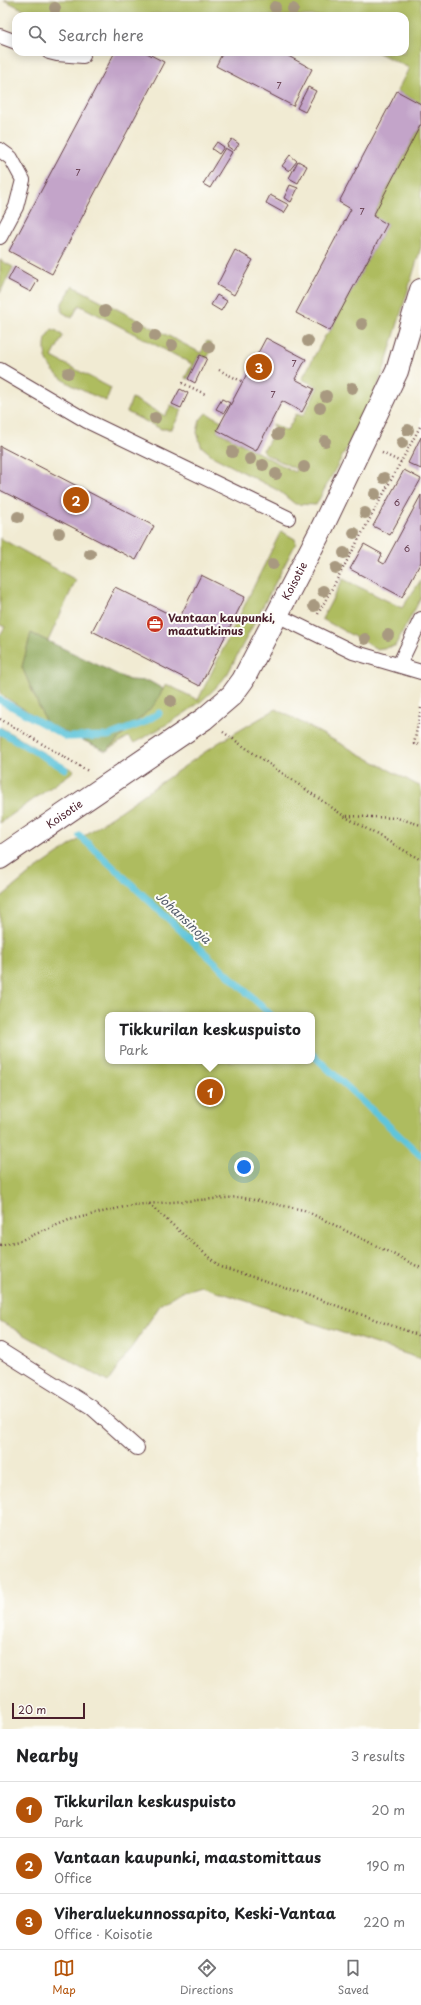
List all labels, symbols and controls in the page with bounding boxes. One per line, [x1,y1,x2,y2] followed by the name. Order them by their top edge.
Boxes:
[12,12,409,56] search box
[26,23,48,45] icon: search
[58,23,144,46] text: Search here
[276,78,282,92] house number: 7
[75,165,81,179] house number: 7
[359,204,365,218] house number: 7
[246,352,272,382] pin: 3
[291,356,297,370] house number: 7
[270,387,276,401] house number: 7
[63,485,89,515] pin: 2
[394,495,400,509] house number: 6
[404,541,410,555] house number: 6
[277,558,311,603] street label: Koisotie
[168,609,275,639] place label: Vantaan kaupunki, maatutkimus
[145,614,165,634] office icon: Vantaan kaupunki, maatutkimus
[42,795,86,832] street label: Koisotie
[152,887,216,948] water label: Johansinoja
[105,1012,315,1064] popup
[119,1017,301,1040] text: Tikkurilan keskuspuisto
[119,1040,148,1059] text: Park
[197,1077,223,1107] pin: 1
[234,1157,254,1177] your location
[12,1701,85,1720] scale bar
[18,1701,46,1718] text: 20 m
[16,1742,78,1768] text: Nearby
[351,1746,405,1765] text: 3 results
[54,1789,236,1812] text: Tikkurilan keskuspuisto
[26,1800,32,1819] text: 1
[371,1800,405,1819] text: 20 m
[54,1812,83,1831] text: Park
[54,1845,321,1868] text: Vantaan kaupunki, maastomittaus
[24,1856,34,1875] text: 2
[366,1856,405,1875] text: 190 m
[54,1868,92,1887] text: Office
[54,1901,336,1924] text: Viheraluekunnossapito, Keski-Vantaa
[25,1912,33,1931] text: 3
[363,1912,405,1931] text: 220 m
[54,1924,153,1943] text: Office · Koisotie
[52,1957,76,1998] tab: Map
[180,1957,233,1998] tab: Directions
[338,1957,369,1998] tab: Saved

